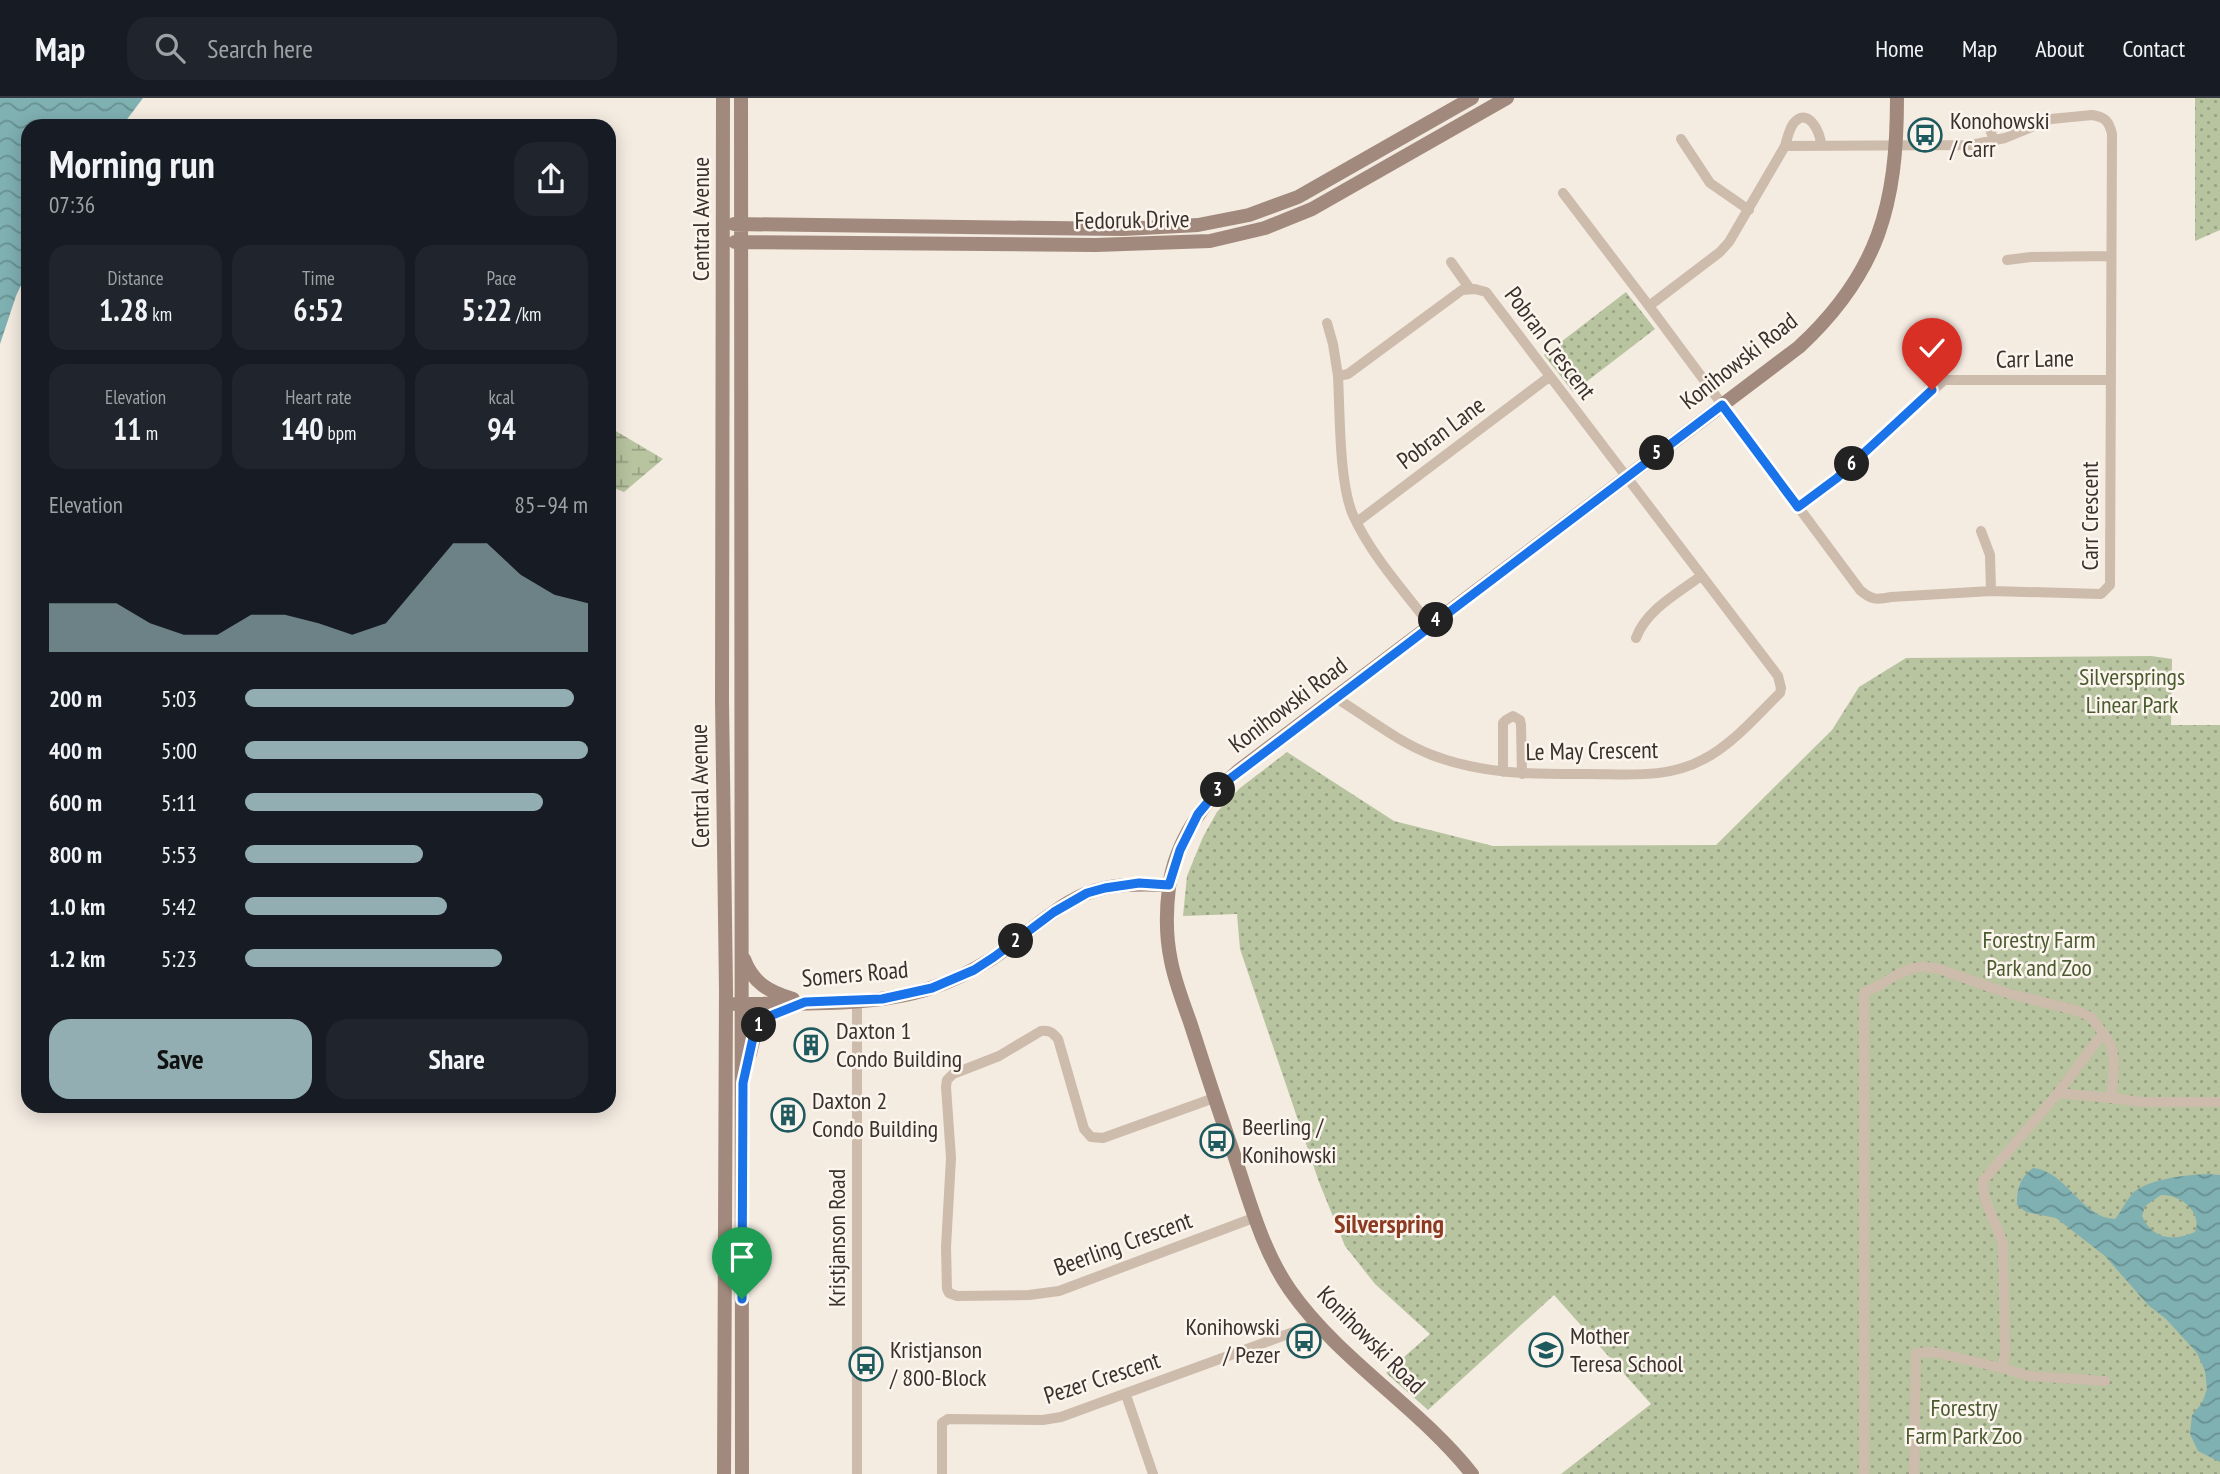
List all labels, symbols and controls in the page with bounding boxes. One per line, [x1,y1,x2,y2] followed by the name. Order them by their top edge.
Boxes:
[127,17,617,80] search box
[35,27,85,70] text: Map
[151,29,189,67] icon: search
[207,32,313,65] text: Search here
[1875,33,1924,64] text: Home
[1962,33,1997,64] text: Map
[2035,33,2084,64] text: About
[2122,33,2185,64] text: Contact
[1949,105,2050,164] place label: Konohowski / Carr
[1906,116,1944,154] bus stop icon: Konohowski / Carr
[49,139,215,188] text: Morning run
[514,142,588,216] button: share
[685,157,716,281] street label: Central Avenue
[49,190,95,219] text: 07:36
[1074,203,1190,236] street label: Fedoruk Drive
[108,266,163,290] text: Distance
[302,266,335,290] text: Time
[487,266,516,290] text: Pace
[1498,280,1603,406] street label: Pobran Crescent
[99,290,148,329] text: 1.28
[293,290,344,329] text: 6:52
[462,290,512,329] text: 5:22
[148,302,172,326] text: km
[512,302,541,326] text: /km
[1674,305,1804,416] street label: Konihowski Road
[1902,318,1962,390] pin
[1913,329,1951,367] icon: check
[1996,342,2074,375] street label: Carr Lane
[105,385,166,409] text: Elevation
[285,385,352,409] text: Heart rate
[489,385,514,409] text: kcal
[1390,389,1491,476] street label: Pobran Lane
[113,409,142,448] text: 11
[281,409,324,448] text: 140
[487,409,516,448] text: 94
[142,421,158,445] text: m
[324,421,356,445] text: bpm
[1640,436,1674,470] pin: 5
[1652,440,1661,464] text: 5
[1834,446,1870,482] pin: 6
[1847,451,1856,475] text: 6
[2074,461,2105,570] street label: Carr Crescent
[49,490,123,519] text: Elevation
[515,490,588,519] text: 85–94 m
[1418,602,1454,638] pin: 4
[1431,607,1440,631] text: 4
[1222,650,1353,759] street label: Konihowski Road
[2079,661,2185,720] park label: Silversprings Linear Park
[49,684,102,713] text: 200 m
[161,684,197,713] text: 5:03
[683,724,716,848] street label: Central Avenue
[1525,734,1659,767] street label: Le May Crescent
[49,736,102,765] text: 400 m
[161,736,197,765] text: 5:00
[1200,772,1236,808] pin: 3
[1213,777,1222,801] text: 3
[49,788,102,817] text: 600 m
[161,788,197,817] text: 5:11
[49,840,102,869] text: 800 m
[161,840,197,869] text: 5:53
[49,892,105,921] text: 1.0 km
[161,892,197,921] text: 5:42
[998,924,1034,958] pin: 2
[1982,924,2096,983] park label: Forestry Farm Park and Zoo
[1011,928,1020,952] text: 2
[49,944,105,973] text: 1.2 km
[161,944,197,973] text: 5:23
[800,953,910,994] street label: Somers Road
[742,1007,776,1042] pin: 1
[754,1012,763,1036] text: 1
[836,1015,962,1074] place label: Daxton 1 Condo Building
[49,1019,312,1099] button: Save
[326,1019,588,1099] button: Share
[792,1026,830,1064] building icon: Daxton 1 Condo Building
[812,1085,938,1144] place label: Daxton 2 Condo Building
[769,1096,807,1134] building icon: Daxton 2 Condo Building
[1242,1111,1337,1170] place label: Beerling / Konihowski
[1198,1122,1236,1160] bus stop icon: Beerling / Konihowski
[821,1169,852,1307] street label: Kristjanson Road
[1050,1204,1197,1283] street label: Beerling Crescent
[1334,1207,1444,1240] district label: Silverspring
[712,1227,772,1299] pin
[723,1238,761,1276] icon: arrive
[1311,1279,1432,1400] street label: Konihowski Road
[1185,1311,1280,1370] place label: Konihowski / Pezer
[1570,1320,1684,1379] place label: Mother Teresa School
[1285,1322,1323,1360] bus stop icon: Konihowski / Pezer
[1527,1331,1565,1369] school or university icon: Mother Teresa School
[889,1334,987,1393] place label: Kristjanson / 800-Block
[1040,1344,1164,1411] street label: Pezer Crescent
[847,1345,885,1383] bus stop icon: Kristjanson / 800-Block
[1906,1392,2022,1451] park label: Forestry Farm Park Zoo

